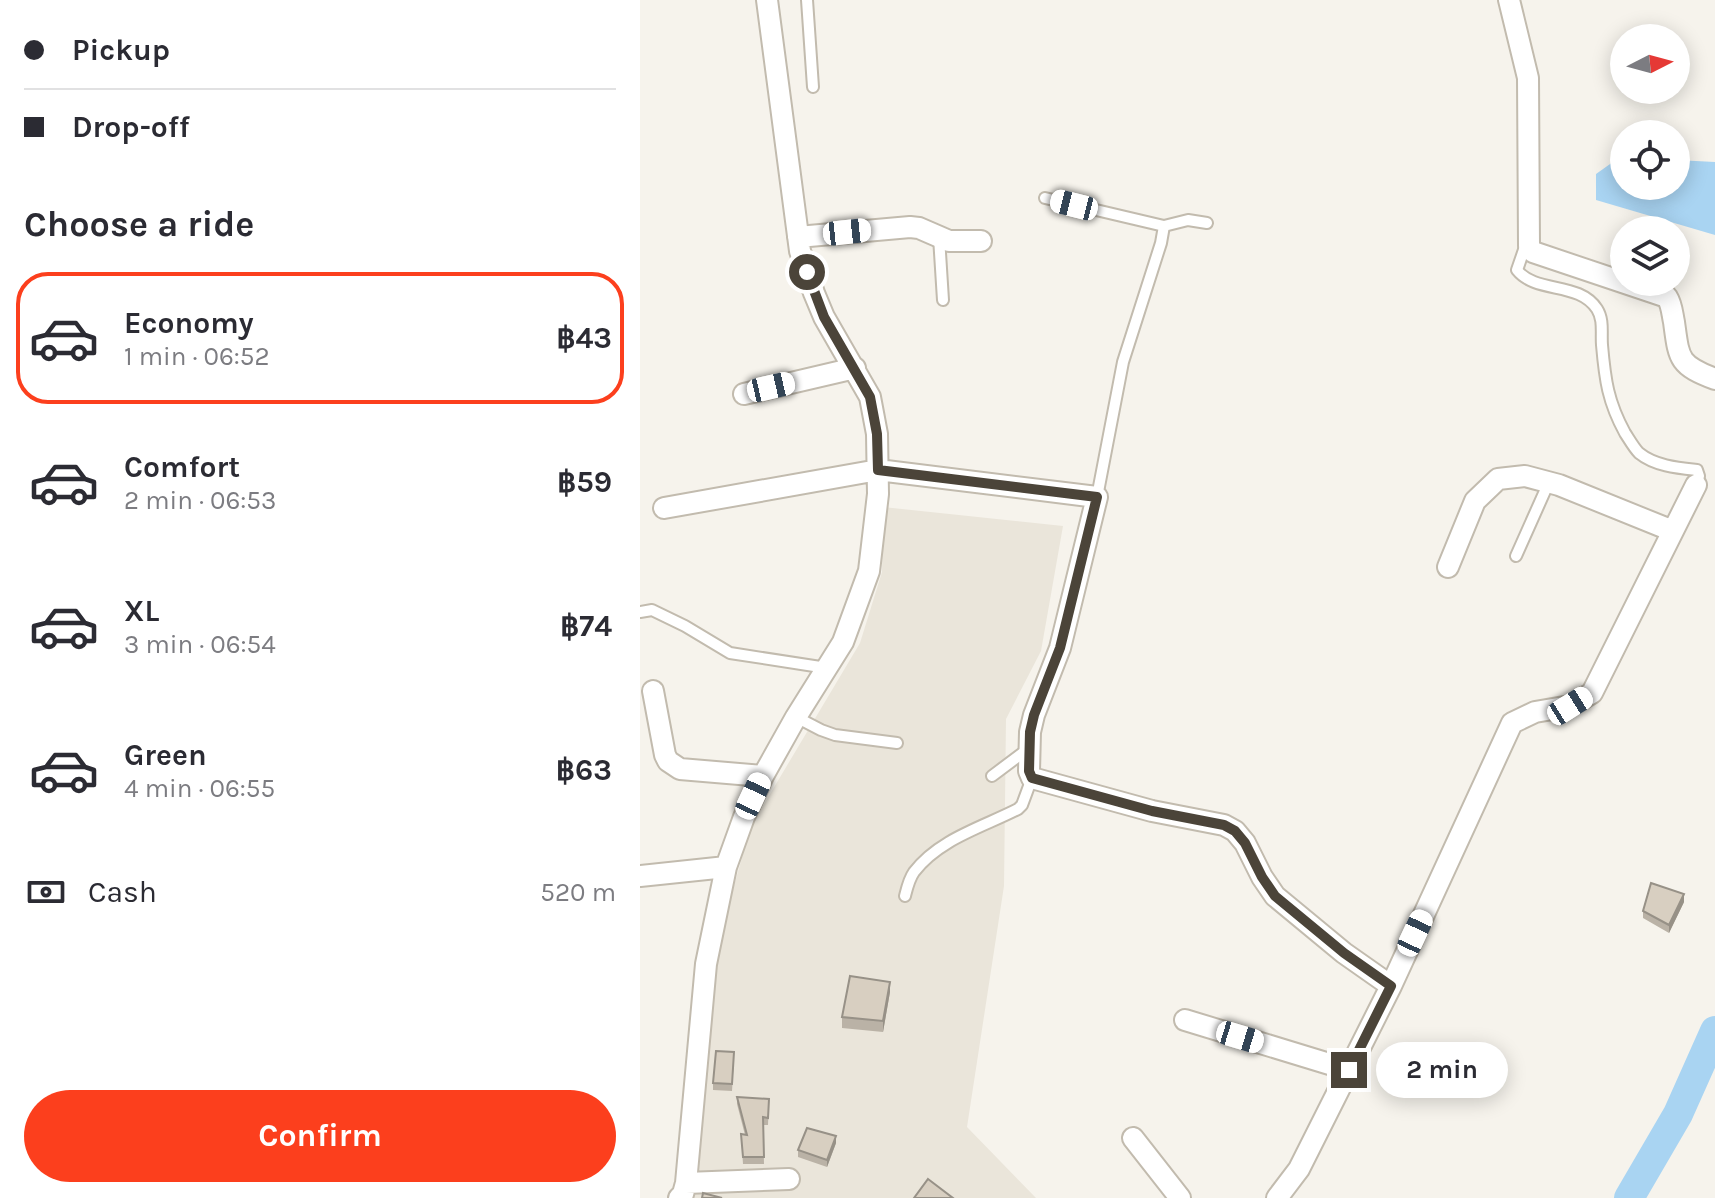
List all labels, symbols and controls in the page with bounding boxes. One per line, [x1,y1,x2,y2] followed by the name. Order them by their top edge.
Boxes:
[1610,24,1690,104] north arrow
[1610,24,1690,296] map controls
[72,32,170,68] text: Pickup
[72,109,190,145] text: Drop-off
[1610,120,1690,200] button: locate
[1048,188,1100,222] car
[24,203,254,245] text: Choose a ride
[1610,216,1690,296] button: layers
[822,218,872,246] car
[789,254,825,290] route start
[28,302,100,374] icon: car
[124,305,254,341] text: Economy
[556,320,612,356] text: ฿43
[124,341,270,372] text: 1 min · 06:52
[745,370,797,404] car
[28,446,100,518] icon: car
[124,449,240,485] text: Comfort
[557,464,612,500] text: ฿59
[124,485,276,516] text: 2 min · 06:53
[28,590,100,662] icon: car
[124,593,159,629] text: XL
[560,608,612,644] text: ฿74
[124,629,276,660] text: 3 min · 06:54
[1543,683,1597,729] car
[28,734,100,806] icon: car
[124,737,207,773] text: Green
[556,752,612,788] text: ฿63
[732,769,774,823] car
[124,773,275,804] text: 4 min · 06:55
[24,870,68,914] icon: cash
[88,874,157,910] text: Cash
[540,877,616,908] text: 520 m
[1394,906,1436,960] car
[1214,1019,1266,1055] car
[1377,1042,1509,1098] callout: 2 min
[1331,1052,1367,1088] route end
[1406,1054,1478,1085] text: 2 min
[24,1090,616,1182] button: Confirm

